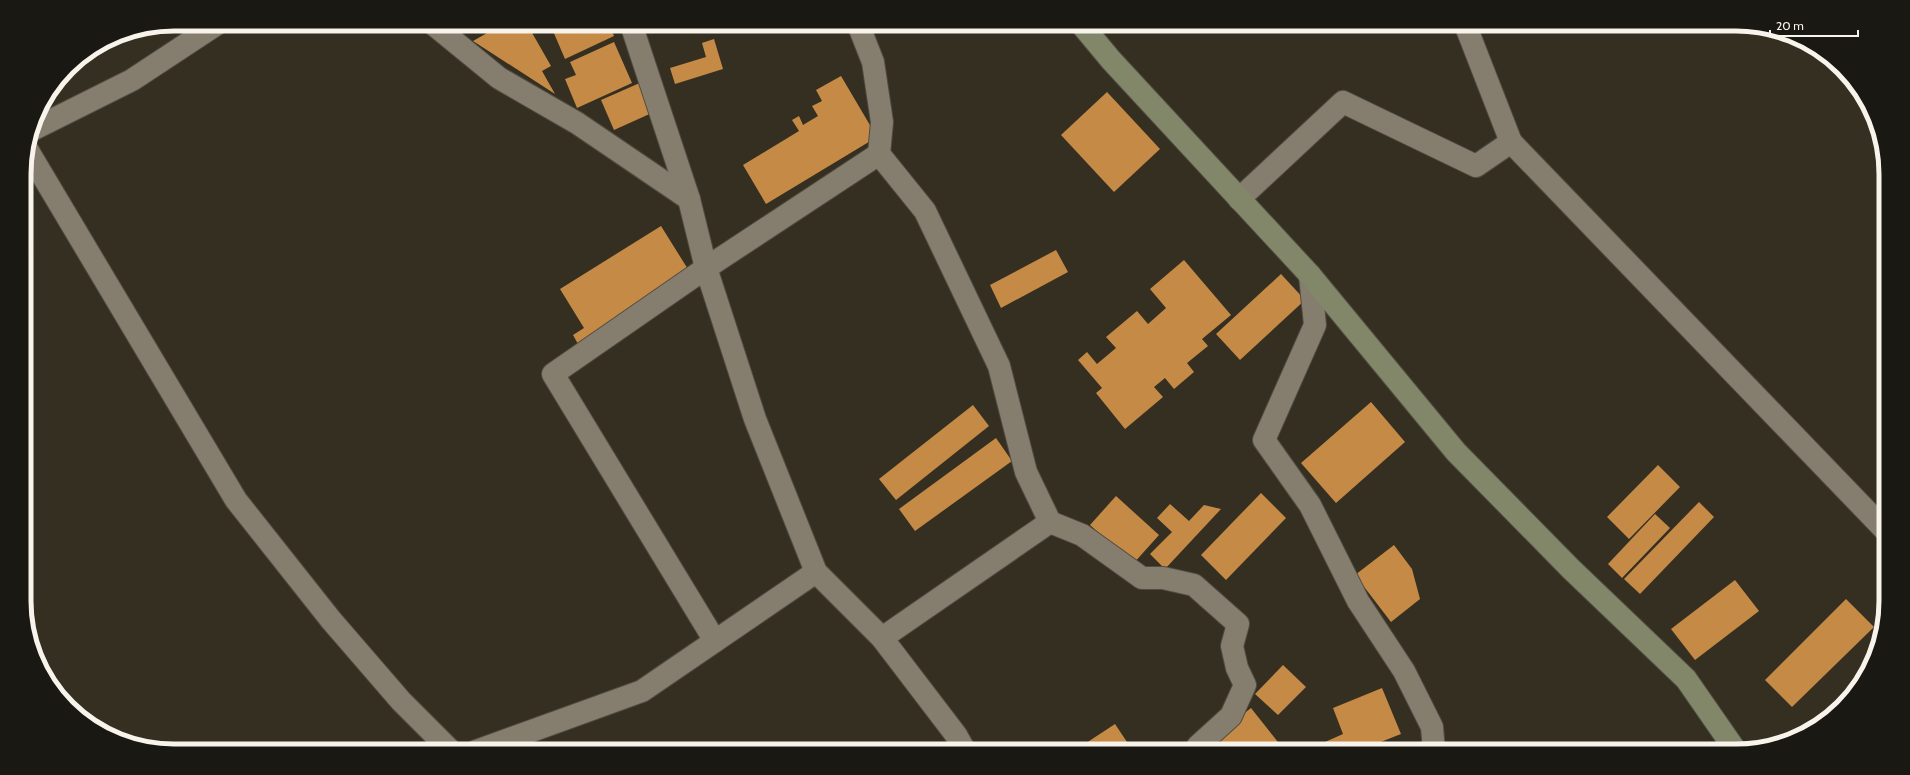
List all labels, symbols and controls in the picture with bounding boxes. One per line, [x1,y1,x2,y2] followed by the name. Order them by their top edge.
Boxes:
[1770,12,1858,38] scale bar
[1776,18,1804,33] text: 20 m

